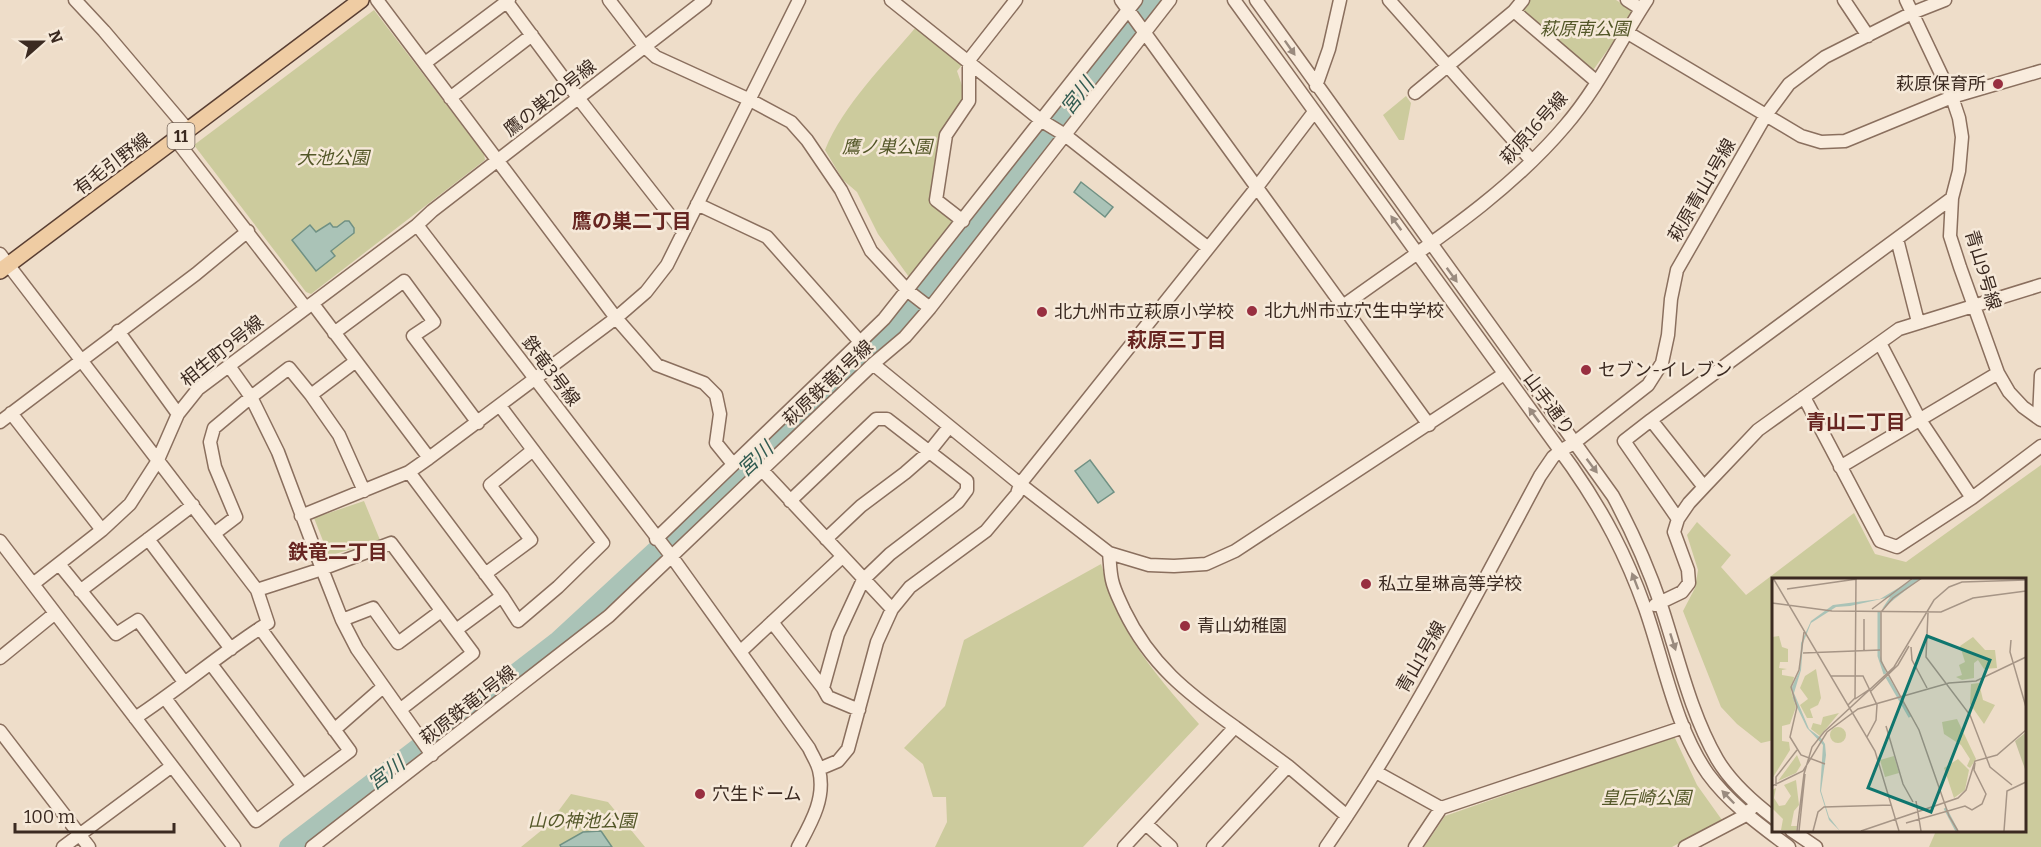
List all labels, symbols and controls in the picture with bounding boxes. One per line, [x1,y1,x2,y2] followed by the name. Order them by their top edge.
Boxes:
[12,12,72,72] north arrow
[1540,18,1633,40] park label: 萩原南公園
[44,28,67,46] text: N
[1284,40,1295,56] one-way arrow
[499,55,601,141] street label: 鷹の巣20号線
[1055,71,1100,119] water label: 宮川
[1896,73,1986,95] place label: 萩原保育所
[1991,77,2005,91] marker: 萩原保育所
[1496,87,1572,169] street label: 萩原16号線
[168,123,195,149] road number: 11
[69,128,155,200] street label: 有毛引野線
[1664,135,1740,245] street label: 萩原青山1号線
[842,136,935,158] park label: 鷹ノ巣公園
[297,147,372,169] park label: 大池公園
[572,209,692,233] district label: 鷹の巣二丁目
[1390,215,1402,231] one-way arrow
[1960,227,2006,313] street label: 青山9号線
[1446,266,1458,282] one-way arrow
[1264,300,1444,322] place label: 北九州市立穴生中学校
[1054,301,1234,323] place label: 北九州市立萩原小学校
[1245,304,1259,318] marker: 北九州市立穴生中学校
[1035,305,1049,319] marker: 北九州市立萩原小学校
[176,311,268,391] street label: 相生町9号線
[1127,328,1227,352] district label: 萩原三丁目
[517,332,585,410] street label: 鉄竜3号線
[778,336,878,430] street label: 萩原鉄竜1号線
[1598,359,1732,381] place label: セブン-イレブン
[1579,363,1593,377] marker: セブン-イレブン
[1519,368,1579,440] street label: 山手通り
[1528,408,1540,424] one-way arrow
[1806,410,1906,434] district label: 青山二丁目
[732,435,779,481] water label: 宮川
[1586,458,1598,474] one-way arrow
[288,540,388,564] district label: 鉄竜二丁目
[1630,572,1639,590] one-way arrow
[1378,573,1522,595] place label: 私立星琳高等学校
[1359,577,1373,591] marker: 私立星琳高等学校
[1772,578,2026,832] inset map
[1197,615,1287,637] place label: 青山幼稚園
[1392,617,1450,697] street label: 青山1号線
[1178,619,1192,633] marker: 青山幼稚園
[1669,633,1678,651] one-way arrow
[416,661,520,749] street label: 萩原鉄竜1号線
[363,750,411,795] water label: 宮川
[712,783,801,805] place label: 穴生ドーム
[693,787,707,801] marker: 穴生ドーム
[1601,787,1694,809] park label: 皇后崎公園
[1721,789,1735,804] one-way arrow
[15,796,174,834] scale bar
[24,806,75,828] text: 100 m
[528,810,639,832] park label: 山の神池公園

